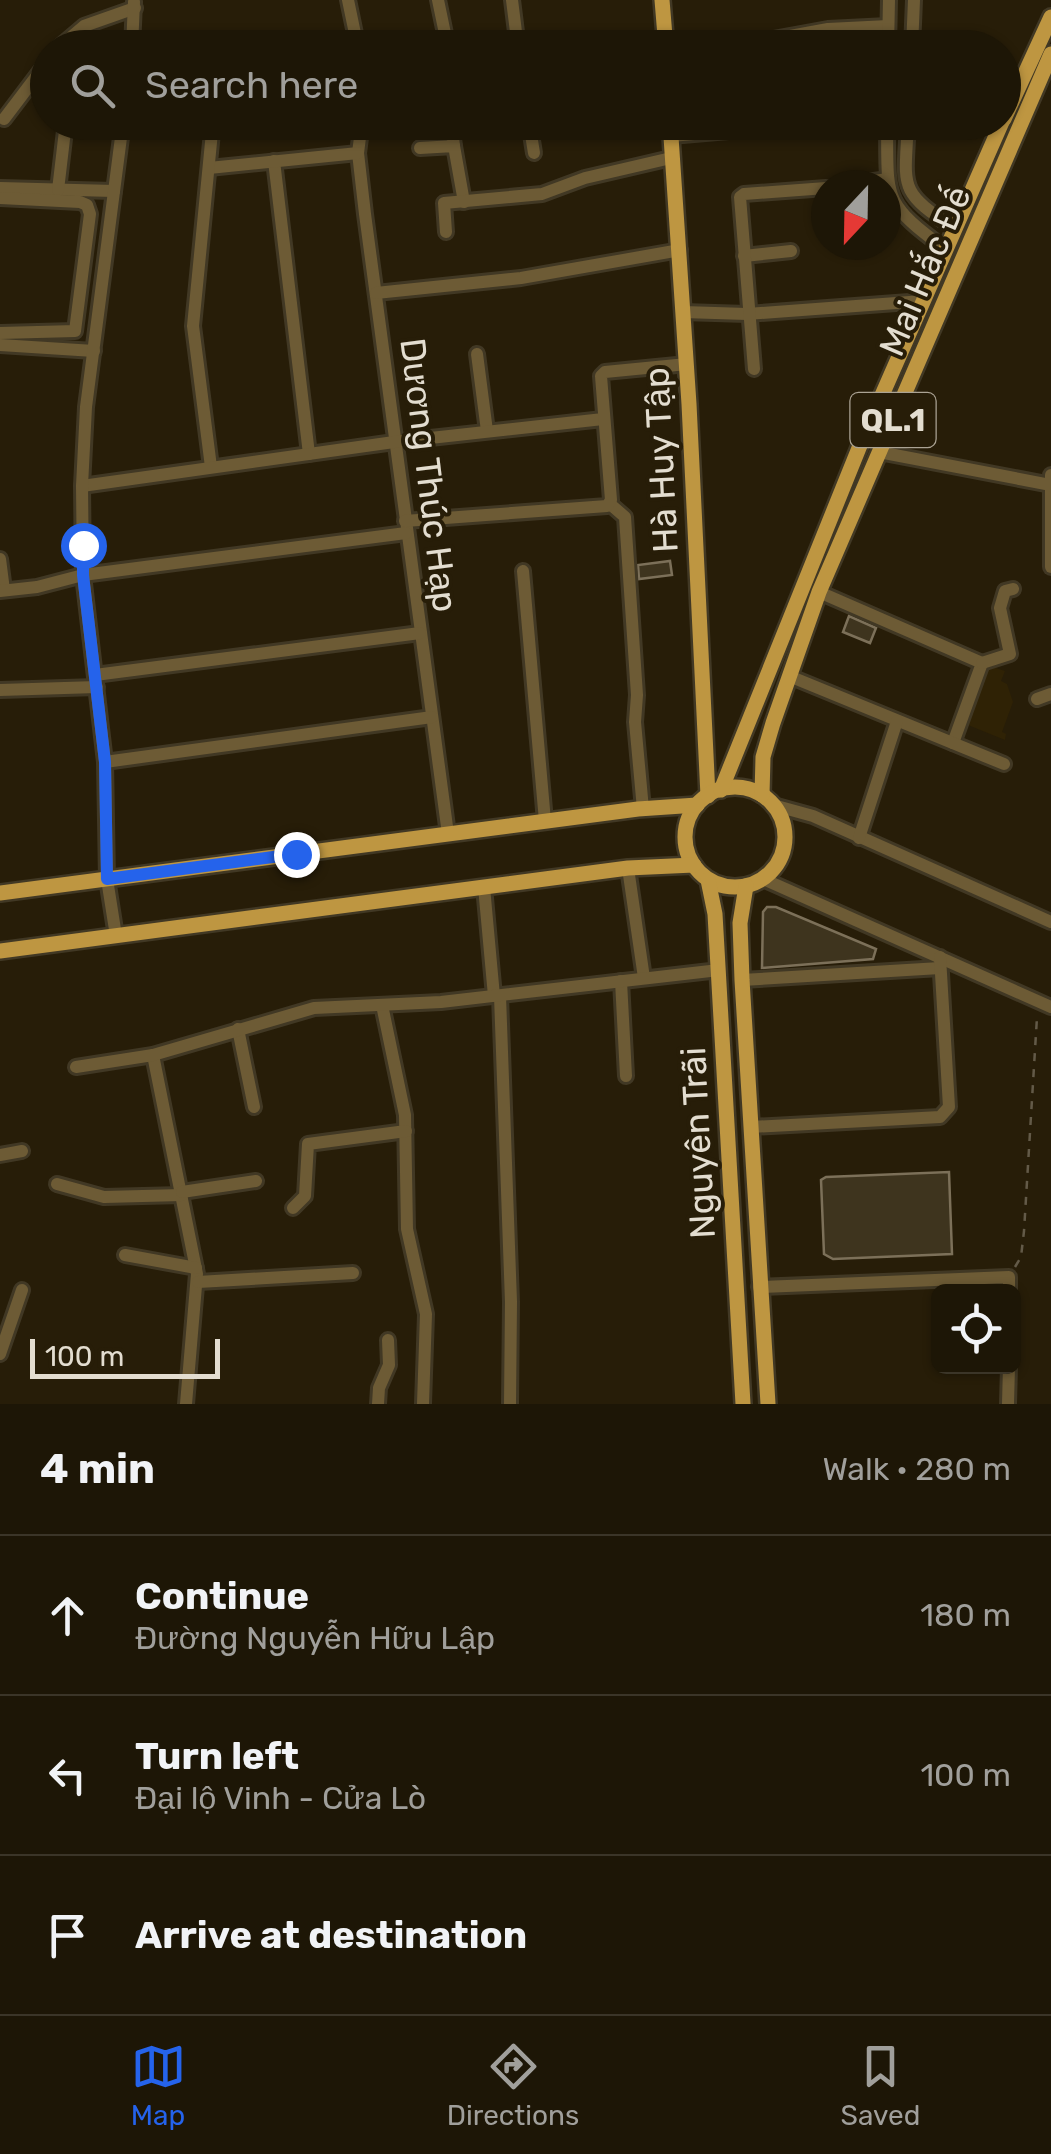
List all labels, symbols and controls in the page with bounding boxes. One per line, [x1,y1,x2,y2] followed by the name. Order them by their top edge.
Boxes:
[30,30,1021,140] search box
[65,58,120,113] icon: search
[145,62,358,108] text: Search here
[811,170,901,260] north arrow
[870,180,980,362] street label: Mai Hắc Đế
[391,336,467,614] street label: Dương Thúc Hạp
[635,366,687,554] street label: Hà Huy Tập
[850,393,936,447] road number: QL.1
[61,523,107,569] route start
[274,832,320,878] route end
[672,1046,724,1240] street label: Nguyên Trãi
[931,1284,1021,1374] map controls
[931,1284,1021,1374] button: locate
[30,1334,220,1378] scale bar
[45,1340,124,1373] text: 100 m
[40,1444,155,1494] text: 4 min
[822,1450,1011,1488] text: Walk · 280 m
[135,1573,309,1619] text: Continue
[40,1588,95,1643] icon: ahead
[920,1596,1011,1634] text: 180 m
[135,1619,495,1657] text: Đường Nguyễn Hữu Lập
[135,1733,299,1779] text: Turn left
[40,1748,95,1803] icon: left
[920,1756,1011,1794] text: 100 m
[135,1779,426,1817] text: Đại lộ Vinh - Cửa Lò
[40,1908,95,1963] icon: arrive
[135,1912,527,1958] text: Arrive at destination
[131,2039,186,2132] tab: Map
[447,2039,579,2132] tab: Directions
[840,2039,920,2132] tab: Saved

